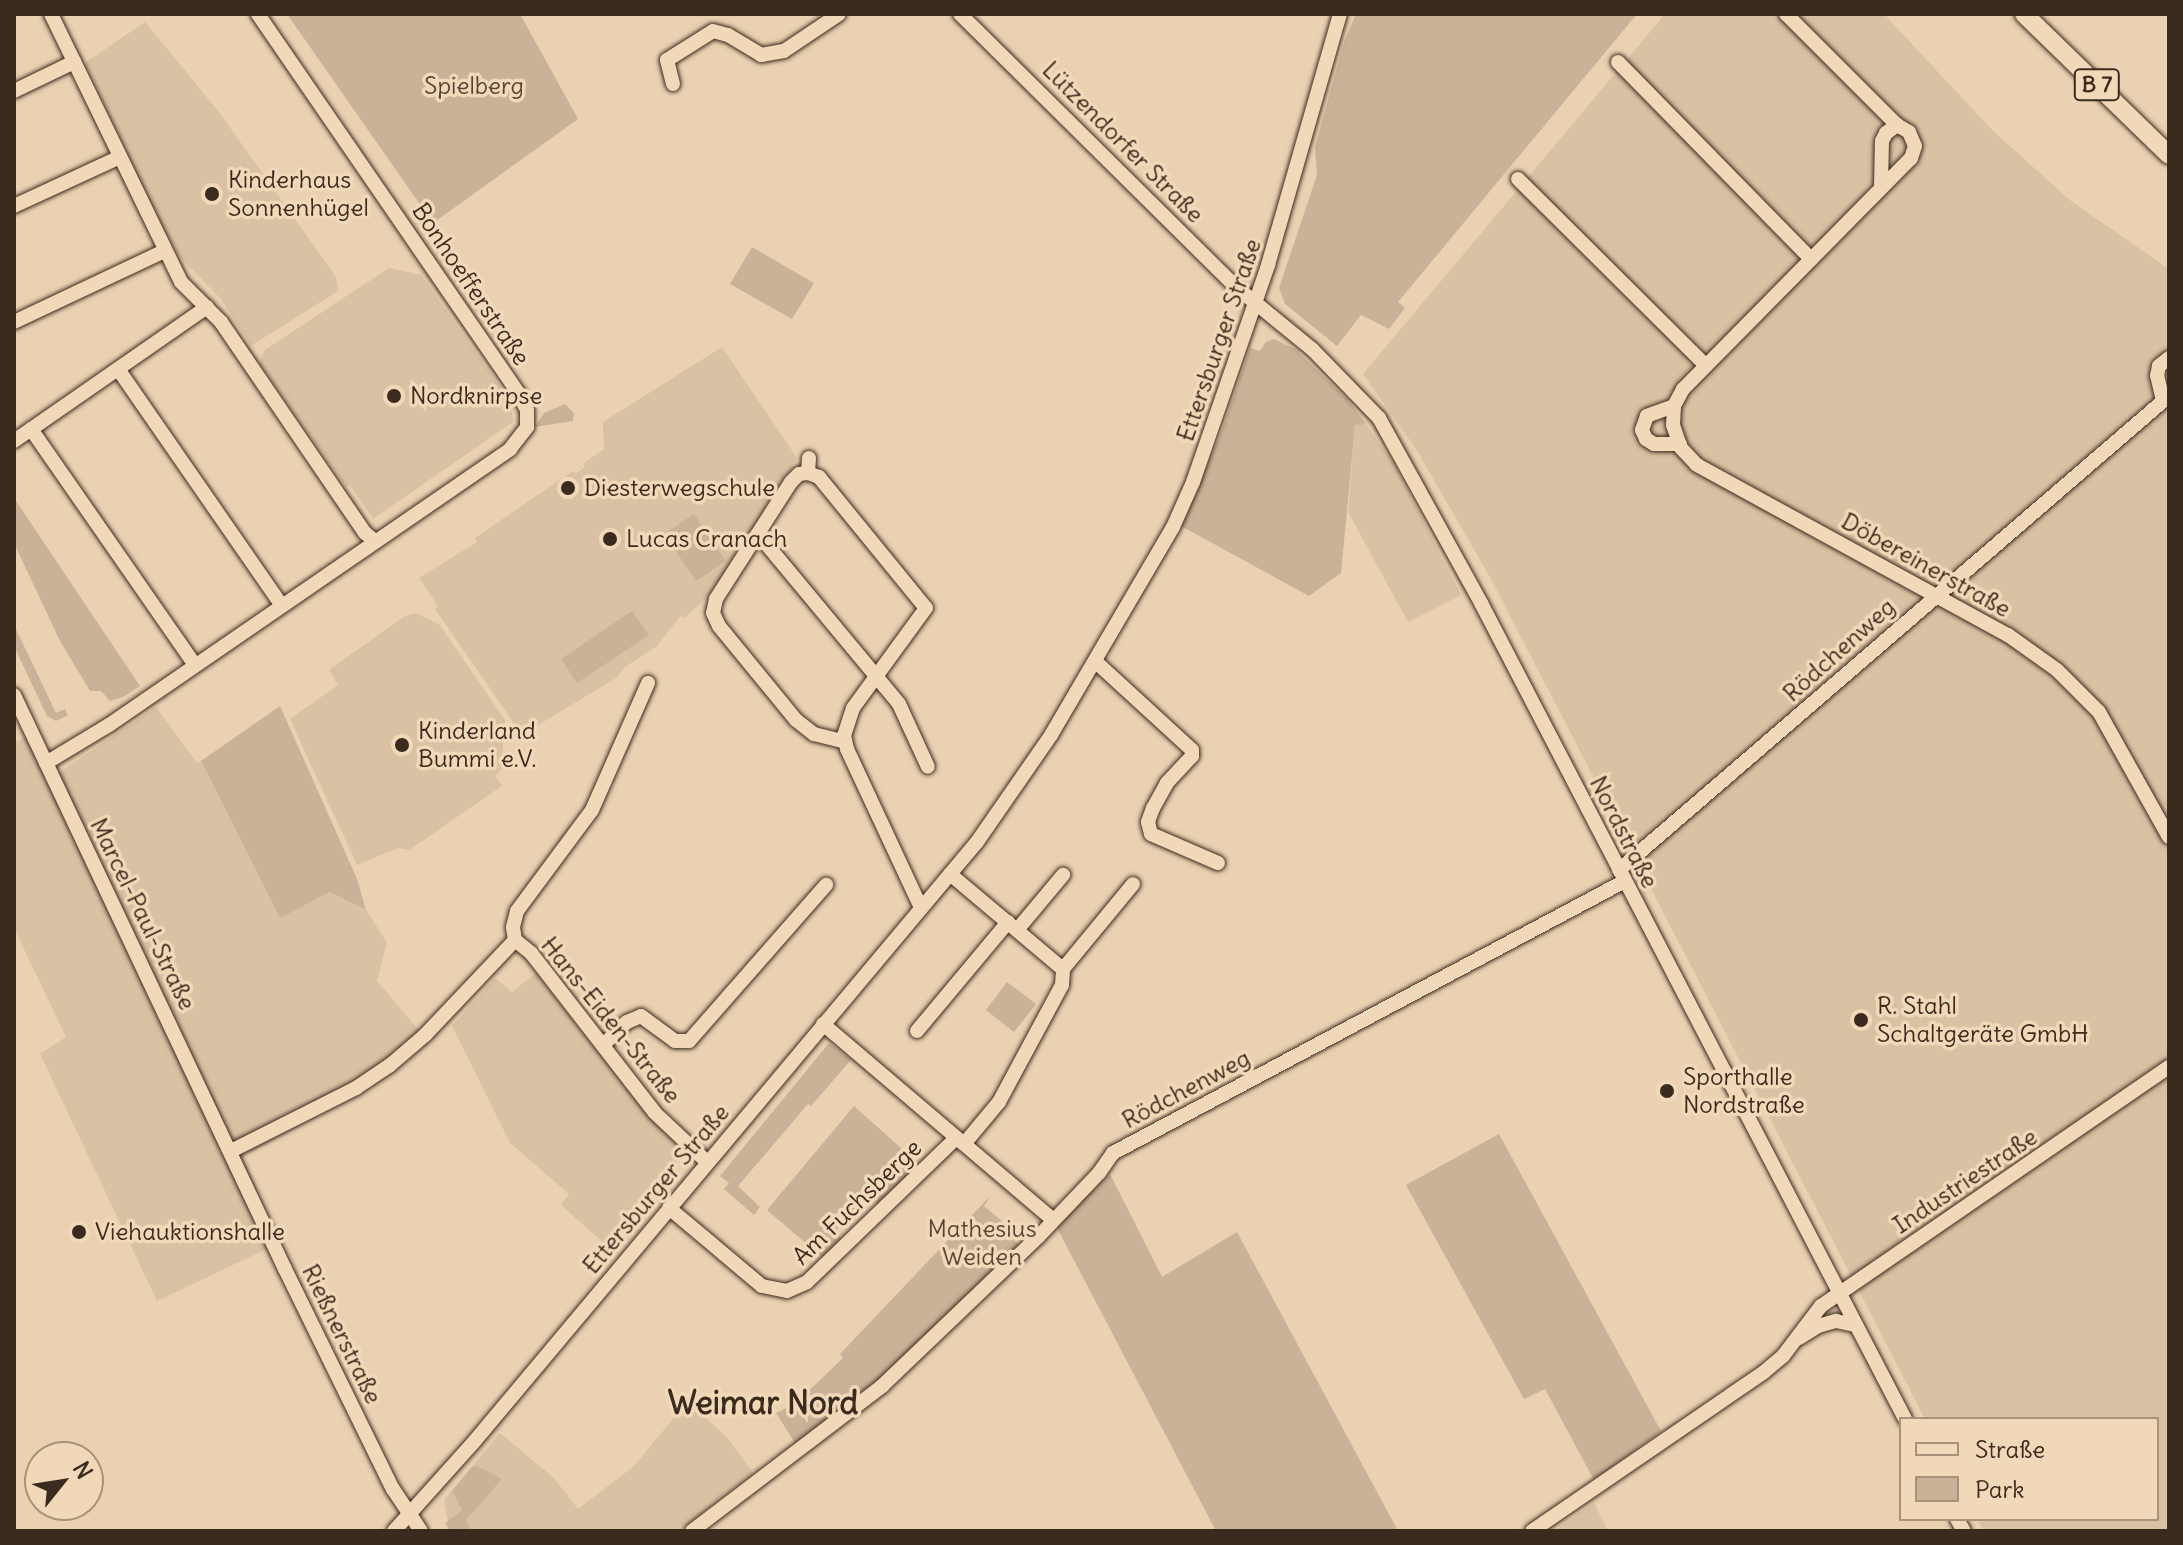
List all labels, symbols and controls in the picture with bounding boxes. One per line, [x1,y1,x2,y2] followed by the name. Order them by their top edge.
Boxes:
[1036,55,1210,229] street label: Lützendorfer Straße
[2073,67,2121,103] road number: B 7
[424,72,524,100] park label: Spielberg
[228,166,369,222] place label: Kinderhaus Sonnenhügel
[203,185,221,203] marker: Kinderhaus Sonnenhügel
[406,197,536,371] street label: Bonhoefferstraße
[1171,235,1267,445] street label: Ettersburger Straße
[410,382,542,410] place label: Nordknirpse
[385,387,403,405] marker: Nordknirpse
[584,474,775,502] place label: Diesterwegschule
[559,479,577,497] marker: Diesterwegschule
[1836,507,2016,623] street label: Döbereinerstraße
[626,525,787,553] place label: Lucas Cranach
[601,530,619,548] marker: Lucas Cranach
[1777,592,1901,708] street label: Rödchenweg
[418,717,536,773] place label: Kinderland Bummi e.V.
[393,736,411,754] marker: Kinderland Bummi e.V.
[1584,771,1664,893] street label: Nordstraße
[84,813,202,1015] street label: Marcel-Paul-Straße
[535,931,687,1109] street label: Hans-Eiden-Straße
[1877,992,2088,1048] place label: R. Stahl Schaltgeräte GmbH
[1852,1011,1870,1029] marker: R. Stahl Schaltgeräte GmbH
[1117,1043,1255,1135] street label: Rödchenweg
[1683,1063,1805,1119] place label: Sporthalle Nordstraße
[1658,1082,1676,1100] marker: Sporthalle Nordstraße
[577,1098,735,1280] street label: Ettersburger Straße
[1887,1122,2043,1240] street label: Industriestraße
[787,1133,927,1271] street label: Am Fuchsberge
[927,1215,1037,1271] park label: Mathesius Weiden
[95,1218,285,1246] place label: Viehauktionshalle
[70,1223,88,1241] marker: Viehauktionshalle
[296,1260,388,1408] street label: Rießnerstraße
[668,1384,858,1422] district label: Weimar Nord
[1899,1417,2159,1521] legend
[1975,1434,2045,1464] text: Straße
[24,1441,104,1521] north arrow
[67,1456,99,1484] text: N
[1975,1474,2025,1504] text: Park

